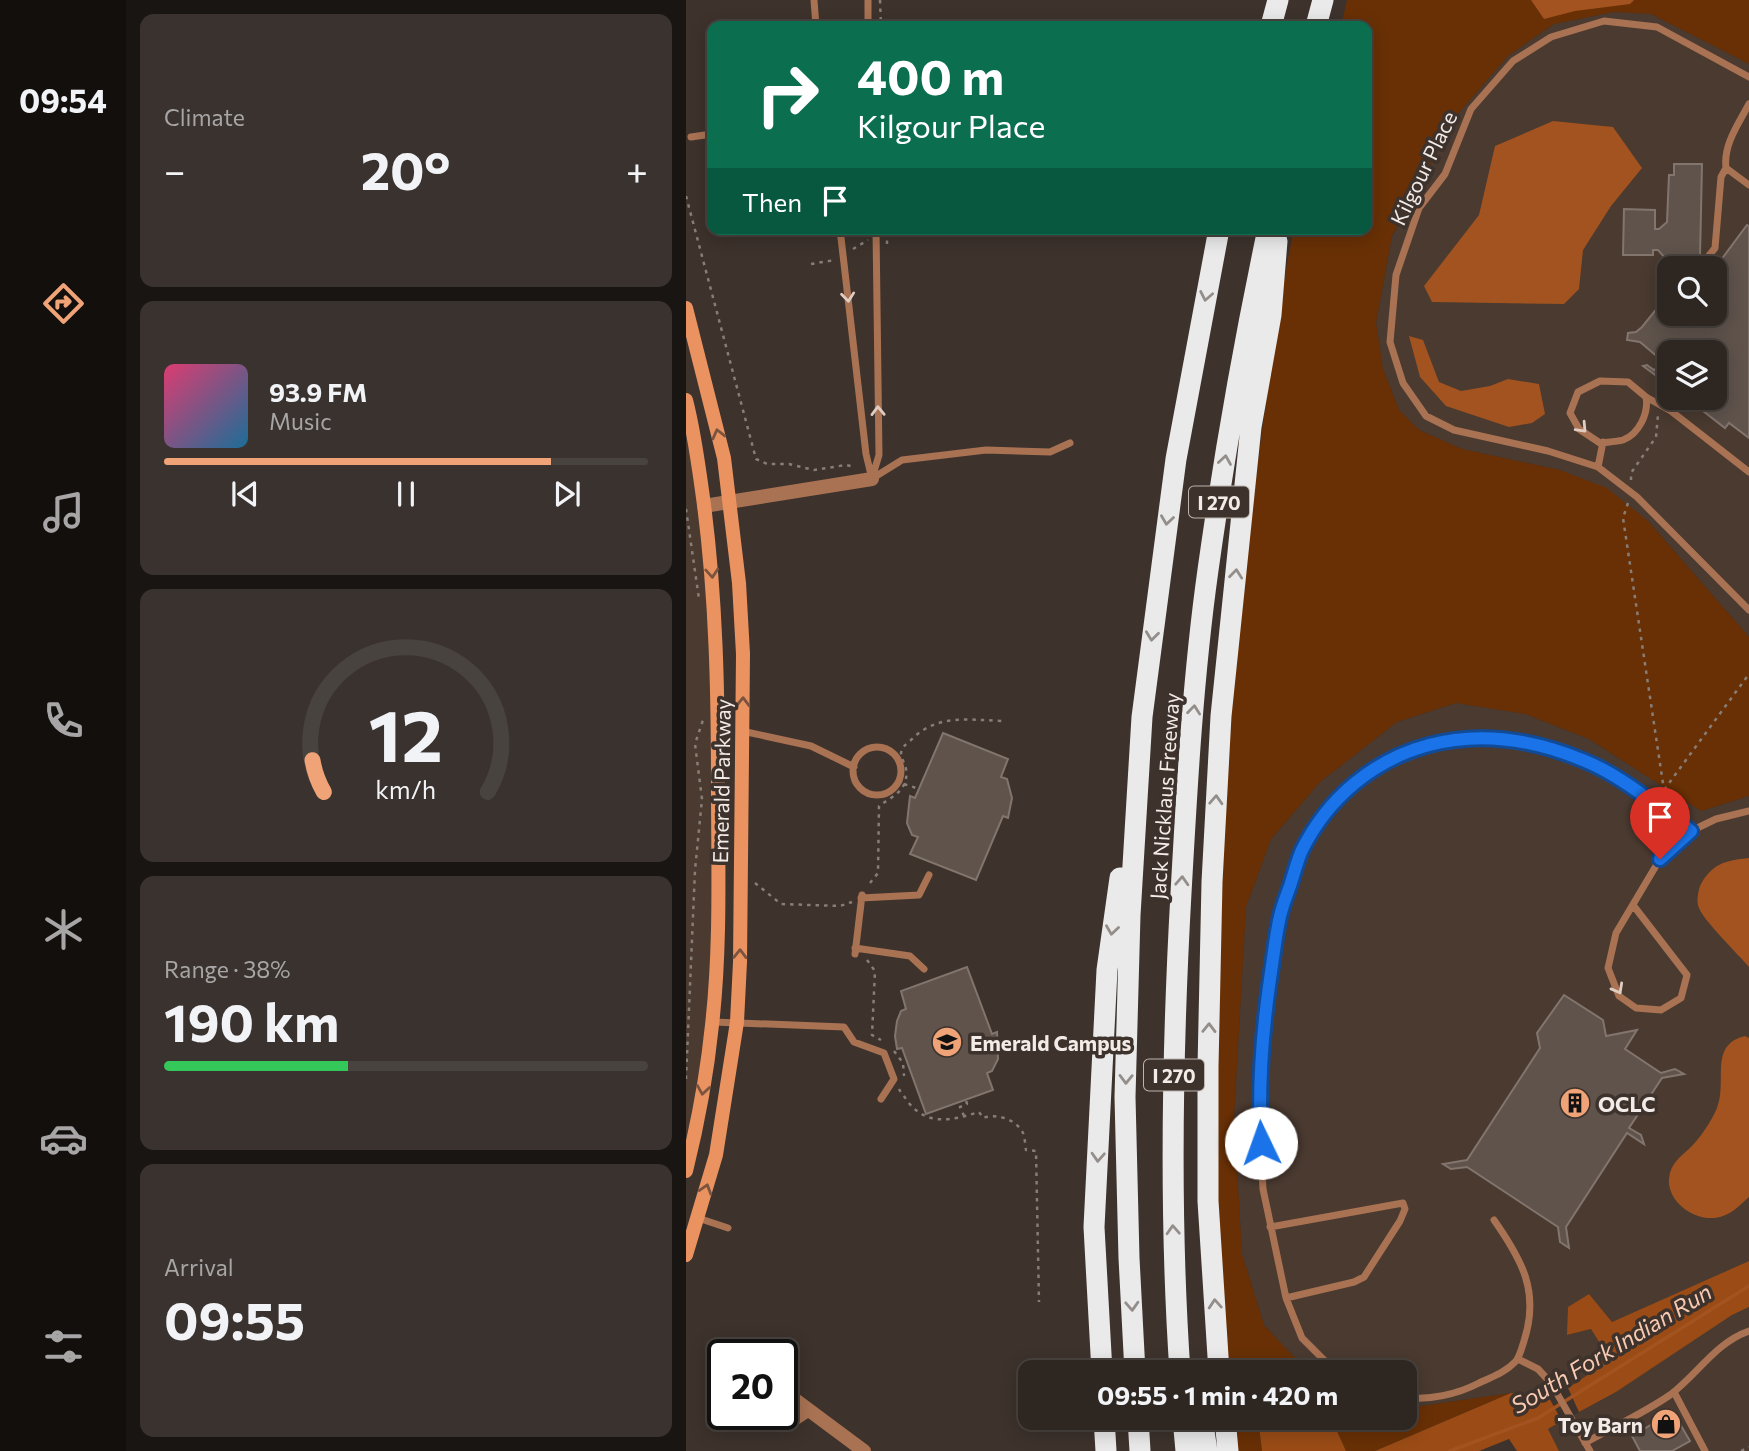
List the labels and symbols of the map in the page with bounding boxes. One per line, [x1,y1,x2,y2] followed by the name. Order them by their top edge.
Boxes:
[1385,107,1461,229] street label: Kilgour Place
[1200,290,1215,302] one-way arrow
[841,291,856,303] one-way arrow
[870,406,886,416] one-way arrow
[1574,419,1586,432] one-way arrow
[712,428,726,440] one-way arrow
[1217,454,1232,466] one-way arrow
[1189,486,1249,517] road number: I 270
[1160,514,1175,526] one-way arrow
[704,568,719,579] one-way arrow
[1229,568,1244,580] one-way arrow
[1145,630,1160,642] one-way arrow
[1144,692,1184,900] street label: Jack Nicklaus Freeway
[735,697,750,708] one-way arrow
[707,698,735,864] street label: Emerald Parkway
[1186,704,1201,715] one-way arrow
[1630,787,1690,859] pin
[1209,795,1224,806] one-way arrow
[1174,875,1189,886] one-way arrow
[1105,924,1120,936] one-way arrow
[732,949,747,960] one-way arrow
[1610,982,1624,994] one-way arrow
[1201,1022,1216,1033] one-way arrow
[930,1025,964,1059] school or university icon: Emerald Campus
[970,1030,1132,1055] place label: Emerald Campus
[1144,1060,1204,1091] road number: I 270
[1118,1073,1133,1084] one-way arrow
[696,1084,711,1096] one-way arrow
[1558,1086,1592,1120] building icon: OCLC
[1598,1091,1656,1116] place label: OCLC
[1224,1106,1298,1180] position arrow
[1090,1152,1105,1163] one-way arrow
[697,1183,712,1195] one-way arrow
[1166,1225,1181,1236] one-way arrow
[1506,1277,1716,1419] water label: South Fork Indian Run
[1207,1298,1222,1309] one-way arrow
[1124,1301,1139,1312] one-way arrow
[707,1339,798,1430] speed limit sign: 20
[1649,1407,1683,1441] shop icon: Toy Barn
[1558,1412,1643,1437] place label: Toy Barn

